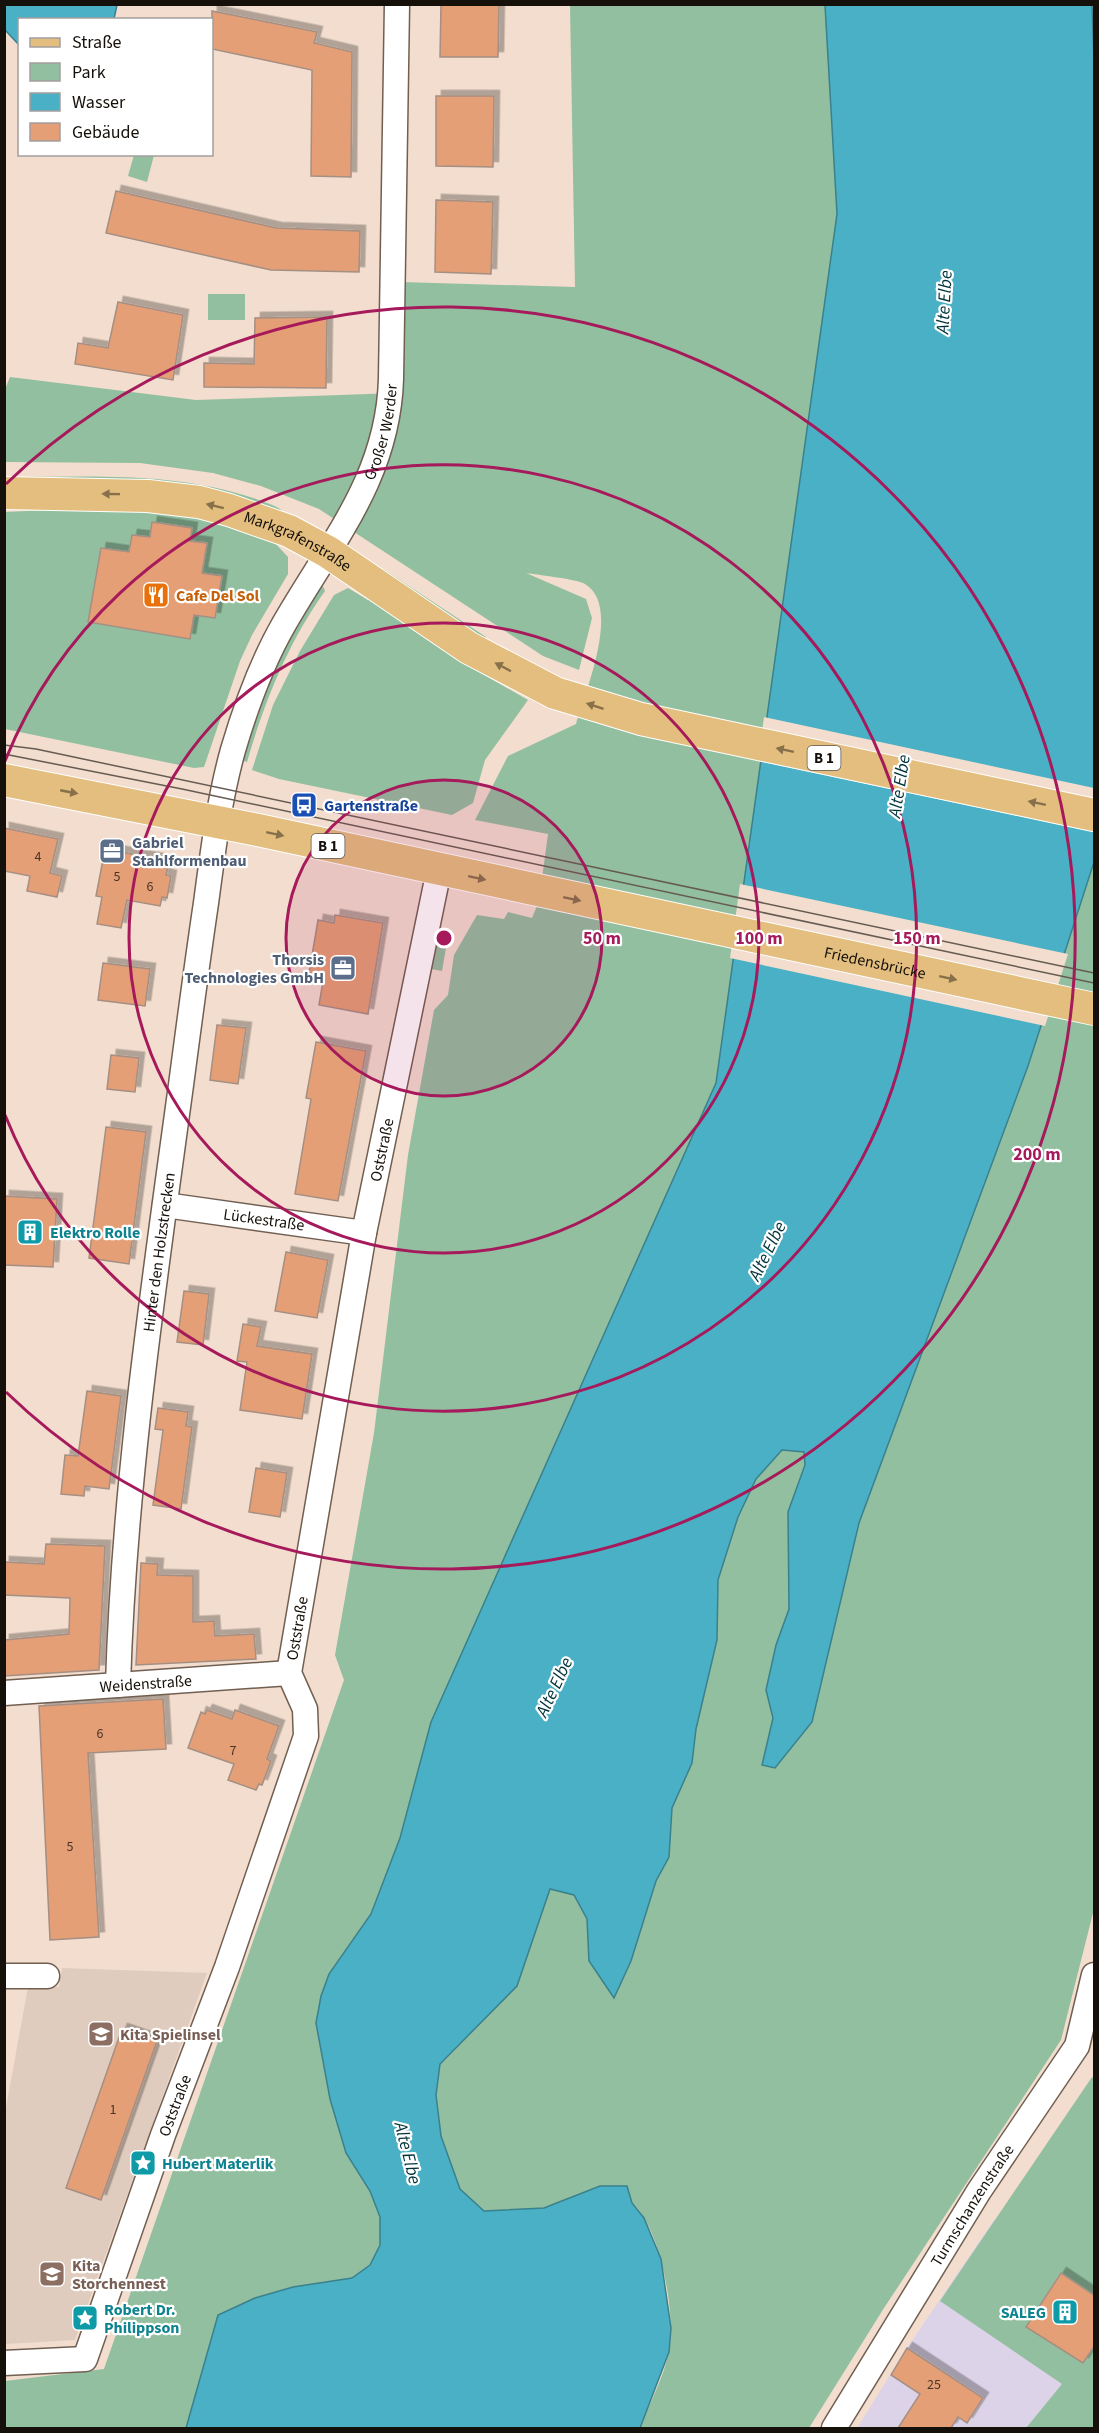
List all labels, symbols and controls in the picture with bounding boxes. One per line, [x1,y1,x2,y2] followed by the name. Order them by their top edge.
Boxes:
[18,18,213,156] legend
[72,30,122,55] text: Straße
[72,60,106,85] text: Park
[72,90,126,115] text: Wasser
[72,120,140,145] text: Gebäude
[930,269,959,335] water label: Alte Elbe
[359,383,403,483] street label: Großer Werder
[102,490,121,499] one-way arrow
[206,501,224,511] one-way arrow
[241,506,356,577] street label: Markgrafenstraße
[141,580,171,610] restaurant icon: Cafe Del Sol
[176,585,260,607] place label: Cafe Del Sol
[494,662,511,672] one-way arrow
[586,701,604,710] one-way arrow
[775,745,794,754] one-way arrow
[808,746,840,770] road number: B 1
[882,753,917,820] water label: Alte Elbe
[59,788,78,797] one-way arrow
[289,790,319,820] bus stop icon: Gartenstraße
[324,795,418,817] place label: Gartenstraße
[1028,798,1047,807] one-way arrow
[265,830,284,839] one-way arrow
[132,832,247,872] place label: Gabriel Stahlformenbau
[312,834,344,858] road number: B 1
[97,836,127,866] office icon: Gabriel Stahlformenbau
[35,847,42,867] house number: 4
[114,867,121,887] house number: 5
[468,874,486,884] one-way arrow
[147,877,154,897] house number: 6
[563,895,582,904] one-way arrow
[583,926,621,951] text: 50 m
[735,926,783,951] text: 100 m
[893,926,941,951] text: 150 m
[434,928,454,948] centre of rings
[822,942,928,985] street label: Friedensbrücke
[185,949,324,989] place label: Thorsis Technologies GmbH
[328,953,358,983] office icon: Thorsis Technologies GmbH
[939,974,957,984] one-way arrow
[365,1116,399,1184] street label: Oststraße
[1013,1142,1061,1167] text: 200 m
[138,1171,181,1333] street label: Hinter den Holzstrecken
[222,1203,306,1236] street label: Lückestraße
[15,1217,45,1247] building icon: Elektro Rolle
[742,1217,793,1286] water label: Alte Elbe
[50,1222,140,1244] place label: Elektro Rolle
[281,1595,314,1662] street label: Oststraße
[529,1653,579,1722] water label: Alte Elbe
[99,1670,193,1698] street label: Weidenstraße
[97,1724,104,1744] house number: 6
[230,1741,237,1761] house number: 7
[67,1837,74,1857] house number: 5
[86,2019,116,2049] school or university icon: Kita Spielinsel
[120,2024,221,2046] place label: Kita Spielinsel
[153,2072,197,2140] street label: Oststraße
[110,2100,117,2120] house number: 1
[387,2118,427,2187] water label: Alte Elbe
[926,2140,1019,2271] street label: Turmschanzenstraße
[128,2148,158,2178] place icon: Hubert Materlik
[162,2153,274,2175] place label: Hubert Materlik
[72,2255,166,2295] place label: Kita Storchennest
[37,2259,67,2289] school or university icon: Kita Storchennest
[1050,2297,1080,2327] building icon: SALEG
[104,2299,179,2339] place label: Robert Dr. Philippson
[1001,2302,1046,2324] place label: SALEG
[70,2303,100,2333] place icon: Robert Dr. Philippson
[927,2375,941,2395] house number: 25

